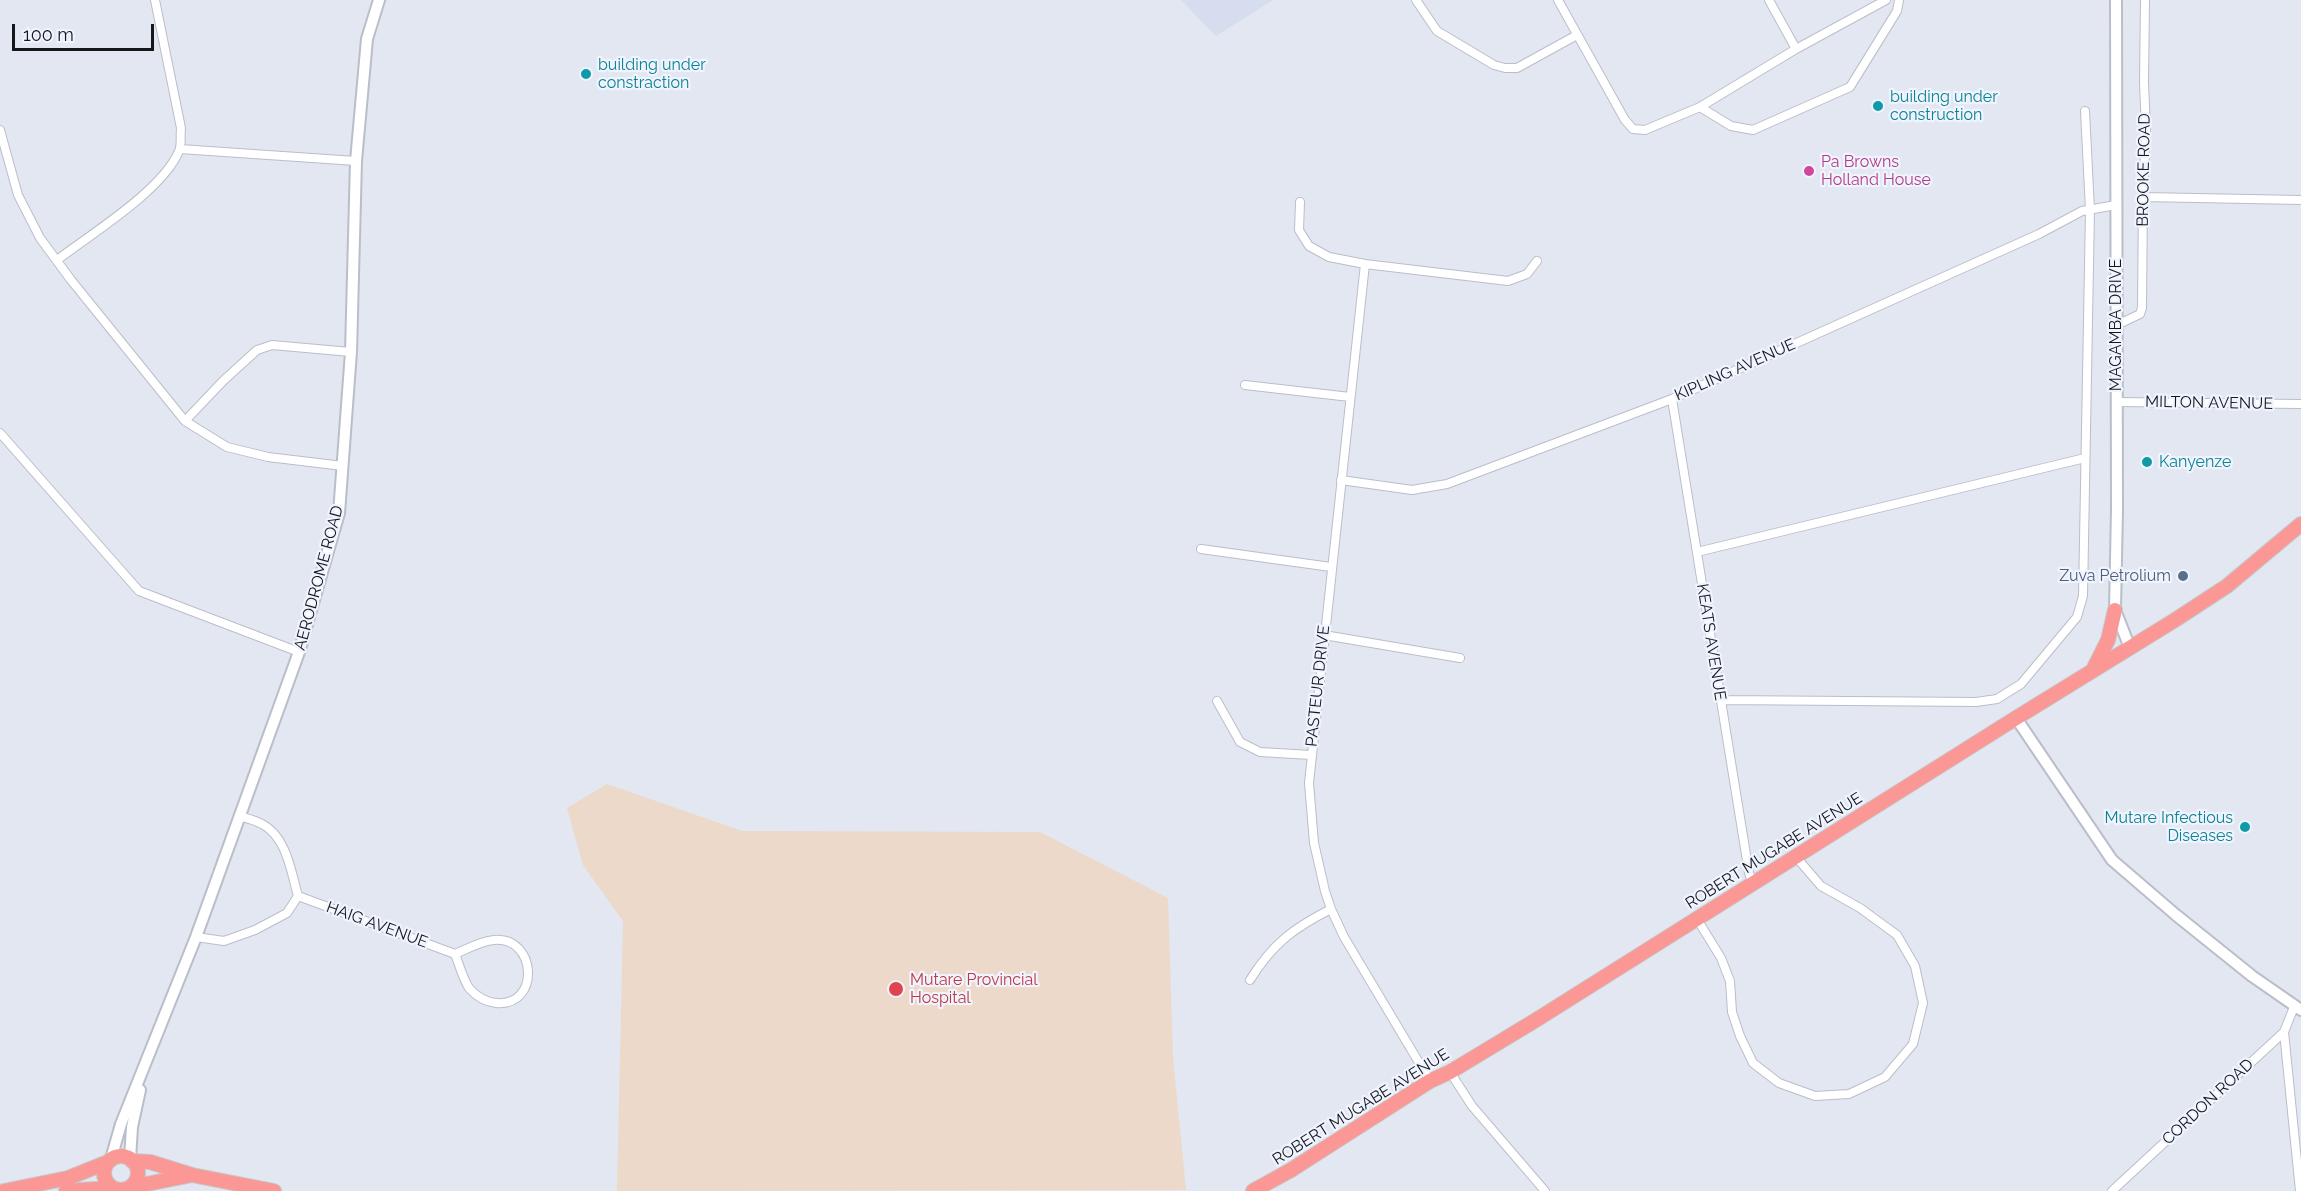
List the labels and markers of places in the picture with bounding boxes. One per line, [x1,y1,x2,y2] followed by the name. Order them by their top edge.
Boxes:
[598,55,706,93] place label: building under constraction
[579,67,593,81] marker: building under constraction
[1890,87,1998,125] place label: building under construction
[1871,99,1885,113] marker: building under construction
[1821,152,1931,190] place label: Pa Browns Holland House
[1802,164,1816,178] marker: Pa Browns Holland House
[2159,452,2231,472] place label: Kanyenze
[2140,455,2154,469] marker: Kanyenze
[2059,566,2171,586] place label: Zuva Petrolium
[2176,569,2190,583] marker: Zuva Petrolium
[2105,808,2233,846] place label: Mutare Infectious Diseases
[2238,820,2252,834] marker: Mutare Infectious Diseases
[910,970,1038,1008] place label: Mutare Provincial Hospital
[887,980,905,998] marker: Mutare Provincial Hospital

